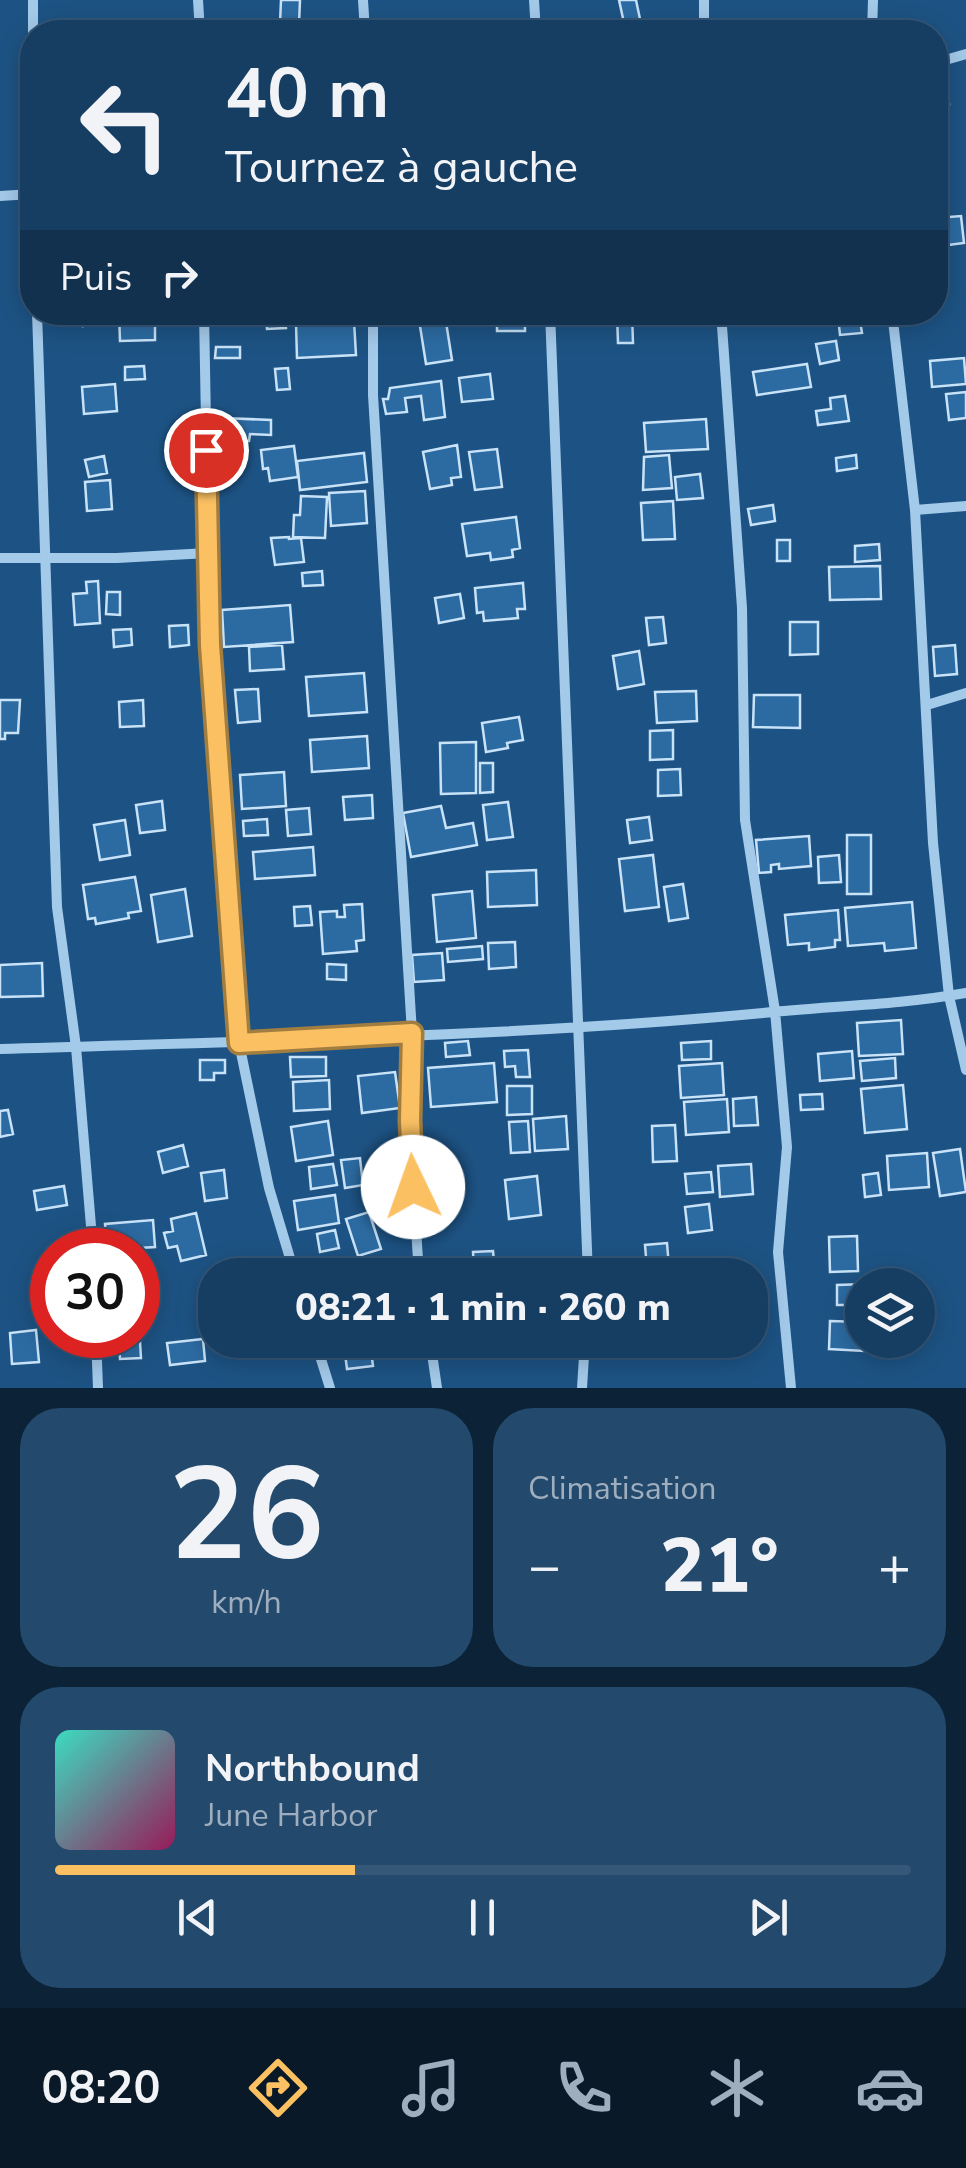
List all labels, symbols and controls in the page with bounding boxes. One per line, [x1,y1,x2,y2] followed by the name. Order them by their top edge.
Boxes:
[225,46,389,142] text: 40 m
[60,60,190,190] icon: left
[225,137,578,198] text: Tournez à gauche
[152,250,207,305] icon: right
[60,252,132,303] text: Puis
[164,408,249,493] pin
[179,423,234,478] icon: arrive
[361,1135,465,1239] position arrow
[30,1228,160,1358] speed limit sign: 30
[845,1268,935,1358] map controls
[845,1268,935,1358] button: layers
[295,1282,671,1333] text: 08:21 · 1 min · 260 m
[168,1427,325,1604] text: 26
[528,1467,716,1510] text: Climatisation
[660,1515,779,1617] text: 21°
[528,1529,561,1604] text: −
[878,1529,911,1604] text: +
[211,1581,282,1624] text: km/h
[205,1743,420,1794] text: Northbound
[205,1794,377,1837] text: June Harbor
[170,1890,225,1945] icon: previous
[455,1890,510,1945] icon: pause
[741,1890,796,1945] icon: next
[243,2053,313,2123] icon: directions
[396,2053,466,2123] icon: music
[549,2053,619,2123] icon: phone
[702,2053,772,2123] icon: climate
[855,2053,925,2123] icon: car
[41,2058,161,2119] text: 08:20

